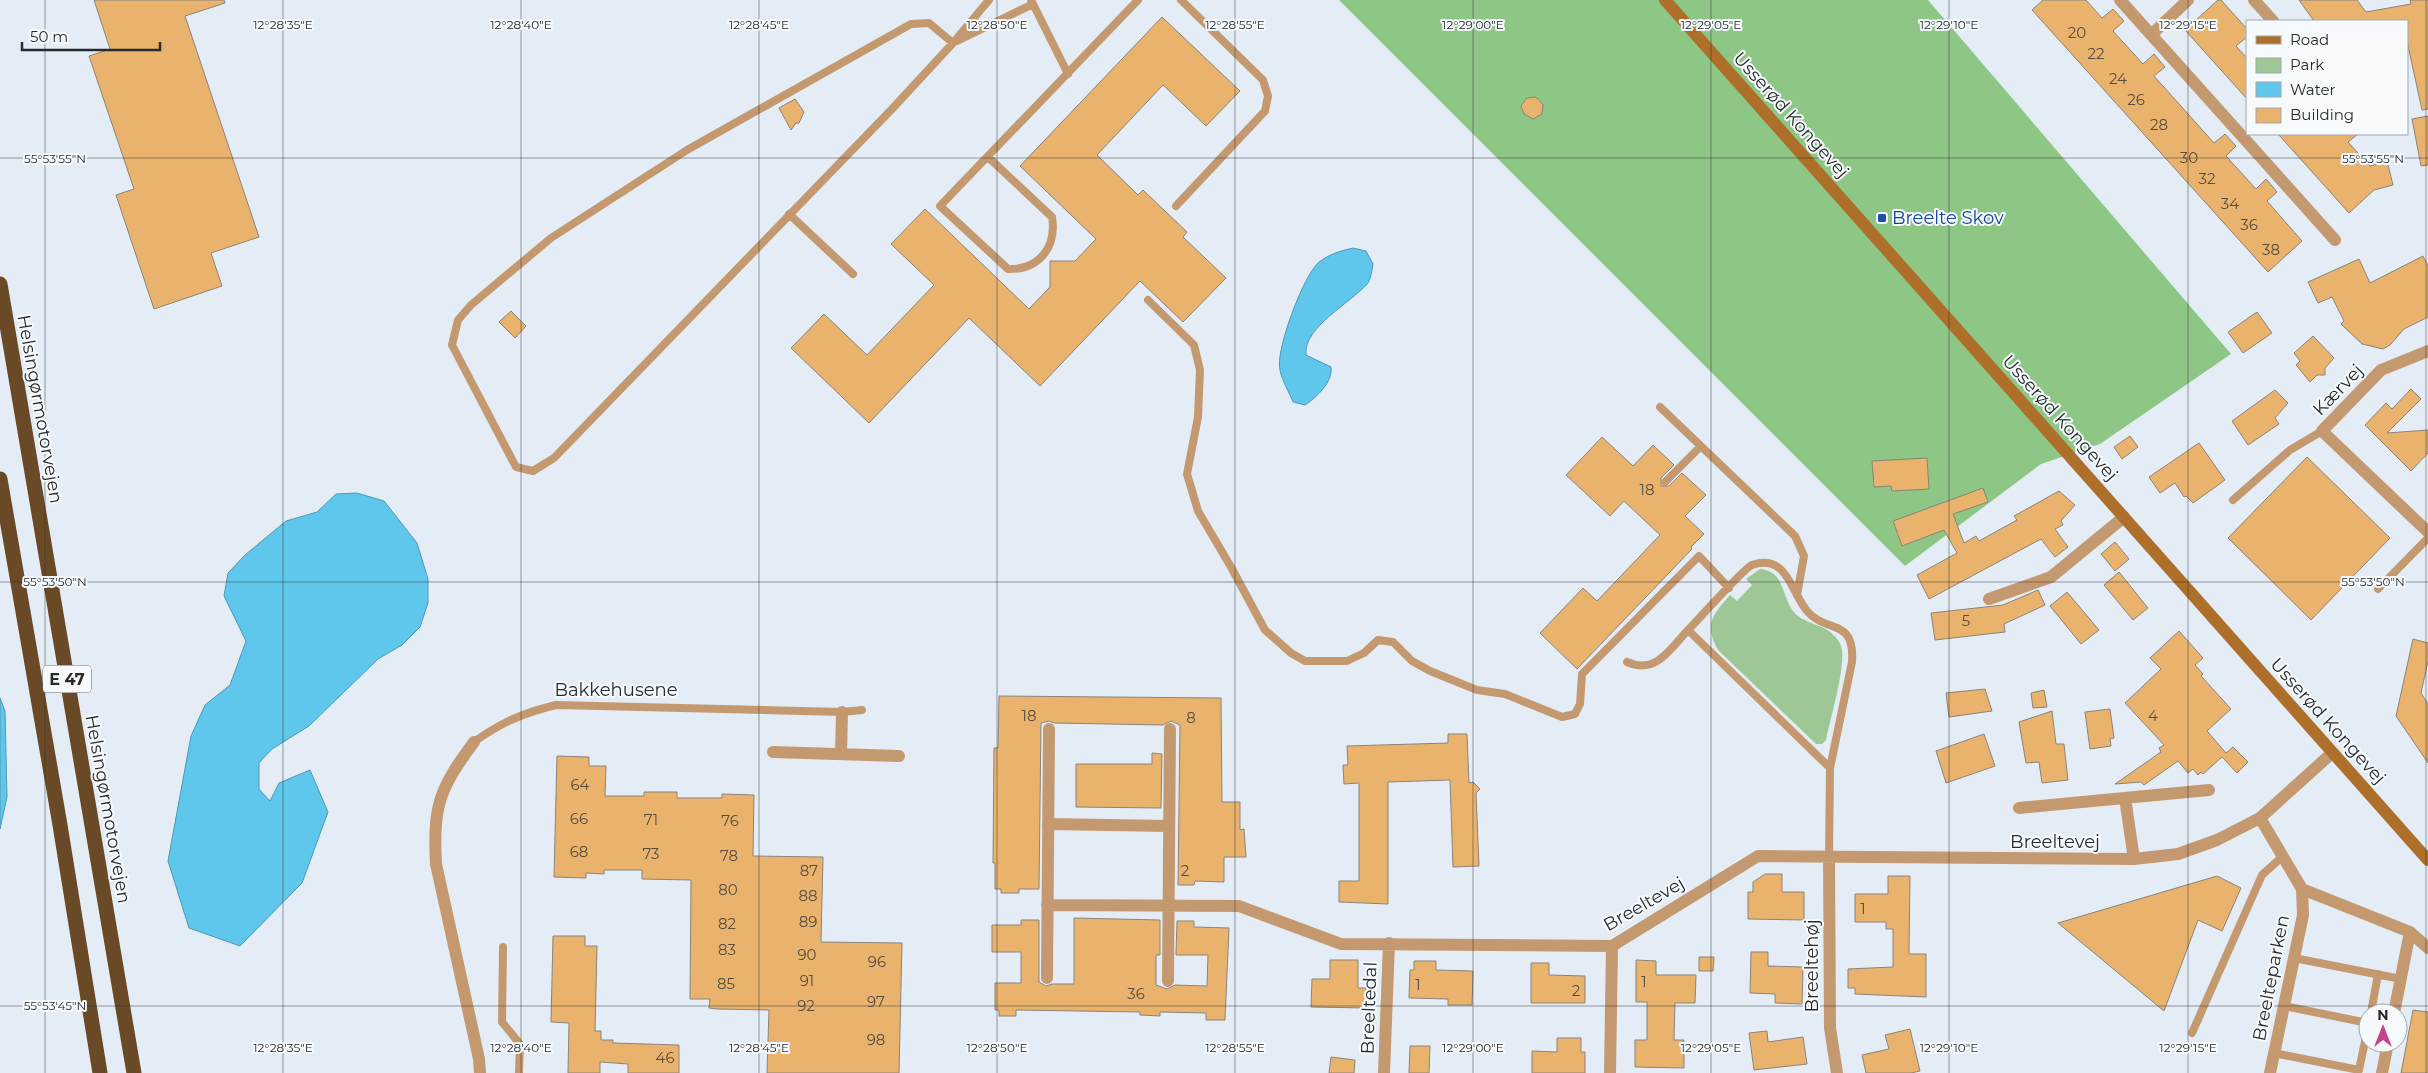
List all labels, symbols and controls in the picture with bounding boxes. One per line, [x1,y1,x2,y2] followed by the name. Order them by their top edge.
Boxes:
[253,17,313,32] text: 12°28'35"E
[490,17,552,32] text: 12°28'40"E
[729,17,789,32] text: 12°28'45"E
[967,17,1027,32] text: 12°28'50"E
[1205,17,1265,32] text: 12°28'55"E
[1442,17,1504,32] text: 12°29'00"E
[1681,17,1741,32] text: 12°29'05"E
[1920,17,1978,32] text: 12°29'10"E
[2159,17,2217,32] text: 12°29'15"E
[22,20,160,52] scale bar
[2246,20,2408,135] legend
[2068,23,2086,42] house number: 20
[30,27,68,46] text: 50 m
[2290,30,2329,49] text: Road
[2087,44,2105,63] house number: 22
[1729,47,1853,183] street label: Usserød Kongevej
[2290,55,2324,74] text: Park
[2109,69,2127,88] house number: 24
[2290,80,2336,99] text: Water
[2127,90,2145,109] house number: 26
[2290,105,2354,124] text: Building
[2150,115,2168,134] house number: 28
[2180,148,2198,167] house number: 30
[24,151,86,166] text: 55°53'55"N
[2342,151,2404,166] text: 55°53'55"N
[2199,169,2215,188] house number: 32
[2221,194,2239,213] house number: 34
[1892,207,2004,229] place label: Breelte Skov
[1876,212,1888,224] marker: Breelte Skov
[2240,215,2258,234] house number: 36
[2262,240,2280,259] house number: 38
[13,313,67,505] street label: Helsingørmotorvejen
[1998,350,2122,486] street label: Usserød Kongevej
[2308,360,2368,420] street label: Kærvej
[1640,480,1655,499] house number: 18
[23,574,87,589] text: 55°53'50"N
[2341,574,2405,589] text: 55°53'50"N
[1962,611,1970,630] house number: 5
[2266,653,2390,789] street label: Usserød Kongevej
[43,666,91,692] road number: E 47
[554,679,678,701] street label: Bakkehusene
[1022,706,1037,725] house number: 18
[2148,706,2158,725] house number: 4
[1186,708,1196,727] house number: 8
[81,713,135,905] street label: Helsingørmotorvejen
[570,775,590,794] house number: 64
[570,809,588,828] house number: 66
[644,810,658,829] house number: 71
[721,811,739,830] house number: 76
[2010,831,2100,853] street label: Breeltevej
[570,842,588,861] house number: 68
[642,844,660,863] house number: 73
[720,846,738,865] house number: 78
[800,861,818,880] house number: 87
[1181,861,1189,880] house number: 2
[1600,872,1688,936] street label: Breeltevej
[718,880,738,899] house number: 80
[798,886,818,905] house number: 88
[1860,899,1866,918] house number: 1
[799,912,817,931] house number: 89
[2248,913,2294,1043] street label: Breelteparken
[718,914,736,933] house number: 82
[1801,919,1823,1013] street label: Breeltehøj
[718,940,736,959] house number: 83
[797,945,817,964] house number: 90
[868,952,886,971] house number: 96
[1356,961,1382,1055] street label: Breeltedal
[800,971,814,990] house number: 91
[1641,972,1647,991] house number: 1
[717,974,735,993] house number: 85
[1415,975,1421,994] house number: 1
[1572,981,1580,1000] house number: 2
[1127,984,1145,1003] house number: 36
[867,992,885,1011] house number: 97
[797,996,815,1015] house number: 92
[24,998,86,1013] text: 55°53'45"N
[2358,1003,2408,1053] north arrow
[2377,1006,2389,1024] text: N
[867,1030,885,1049] house number: 98
[253,1040,313,1055] text: 12°28'35"E
[490,1040,552,1055] text: 12°28'40"E
[729,1040,789,1055] text: 12°28'45"E
[967,1040,1027,1055] text: 12°28'50"E
[1205,1040,1265,1055] text: 12°28'55"E
[1442,1040,1504,1055] text: 12°29'00"E
[1681,1040,1741,1055] text: 12°29'05"E
[1920,1040,1978,1055] text: 12°29'10"E
[2159,1040,2217,1055] text: 12°29'15"E
[655,1048,675,1067] house number: 46

